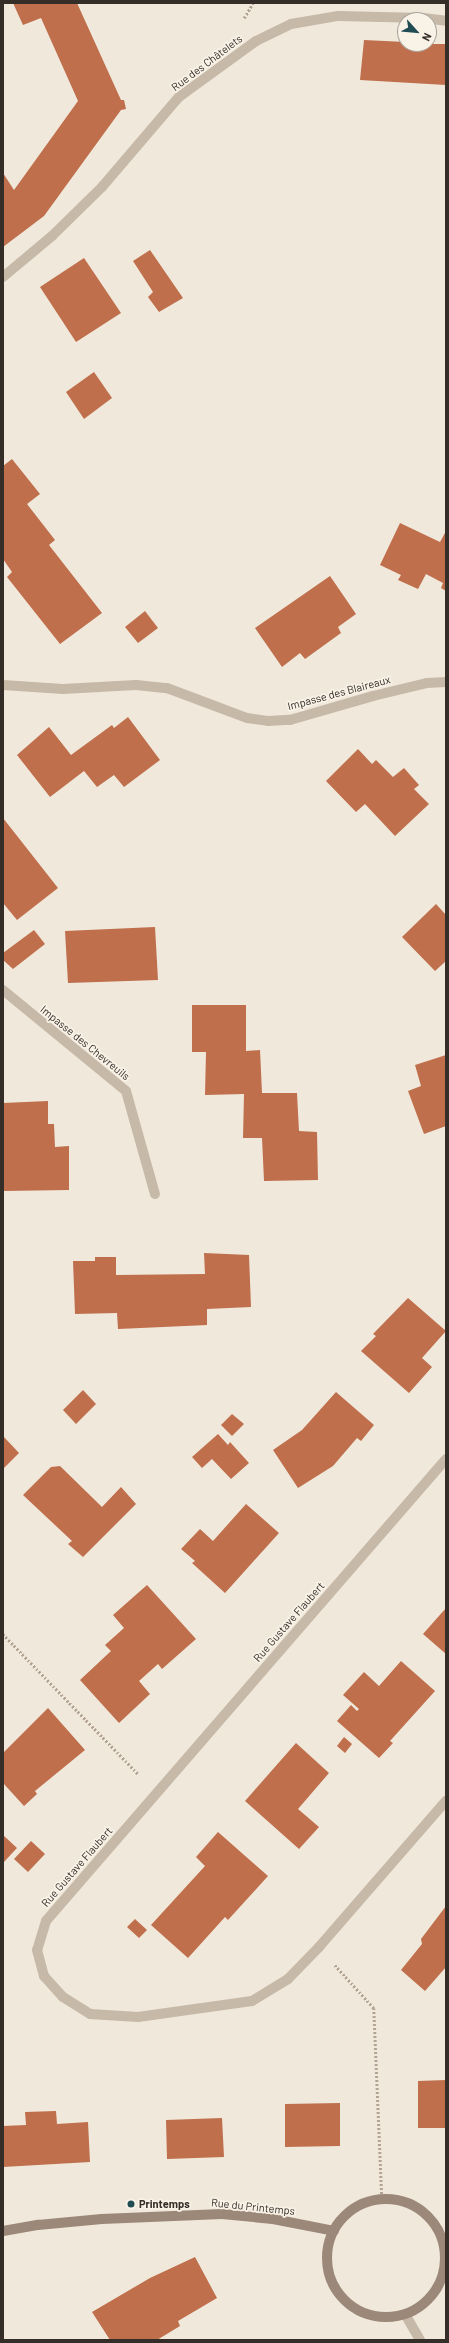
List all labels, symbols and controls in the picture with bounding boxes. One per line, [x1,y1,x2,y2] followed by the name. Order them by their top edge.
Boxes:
[397,12,437,52] north arrow
[420,31,435,43] text: N
[169,32,245,94] street label: Rue des Châtelets
[286,673,392,713] street label: Impasse des Blaireaux
[38,1003,132,1083] street label: Impasse des Chevreuils
[251,1579,327,1665] street label: Rue Gustave Flaubert
[39,1824,115,1910] street label: Rue Gustave Flaubert
[210,2196,296,2218] street label: Rue du Printemps
[139,2197,190,2211] place label: Printemps
[126,2199,136,2209] marker: Printemps

